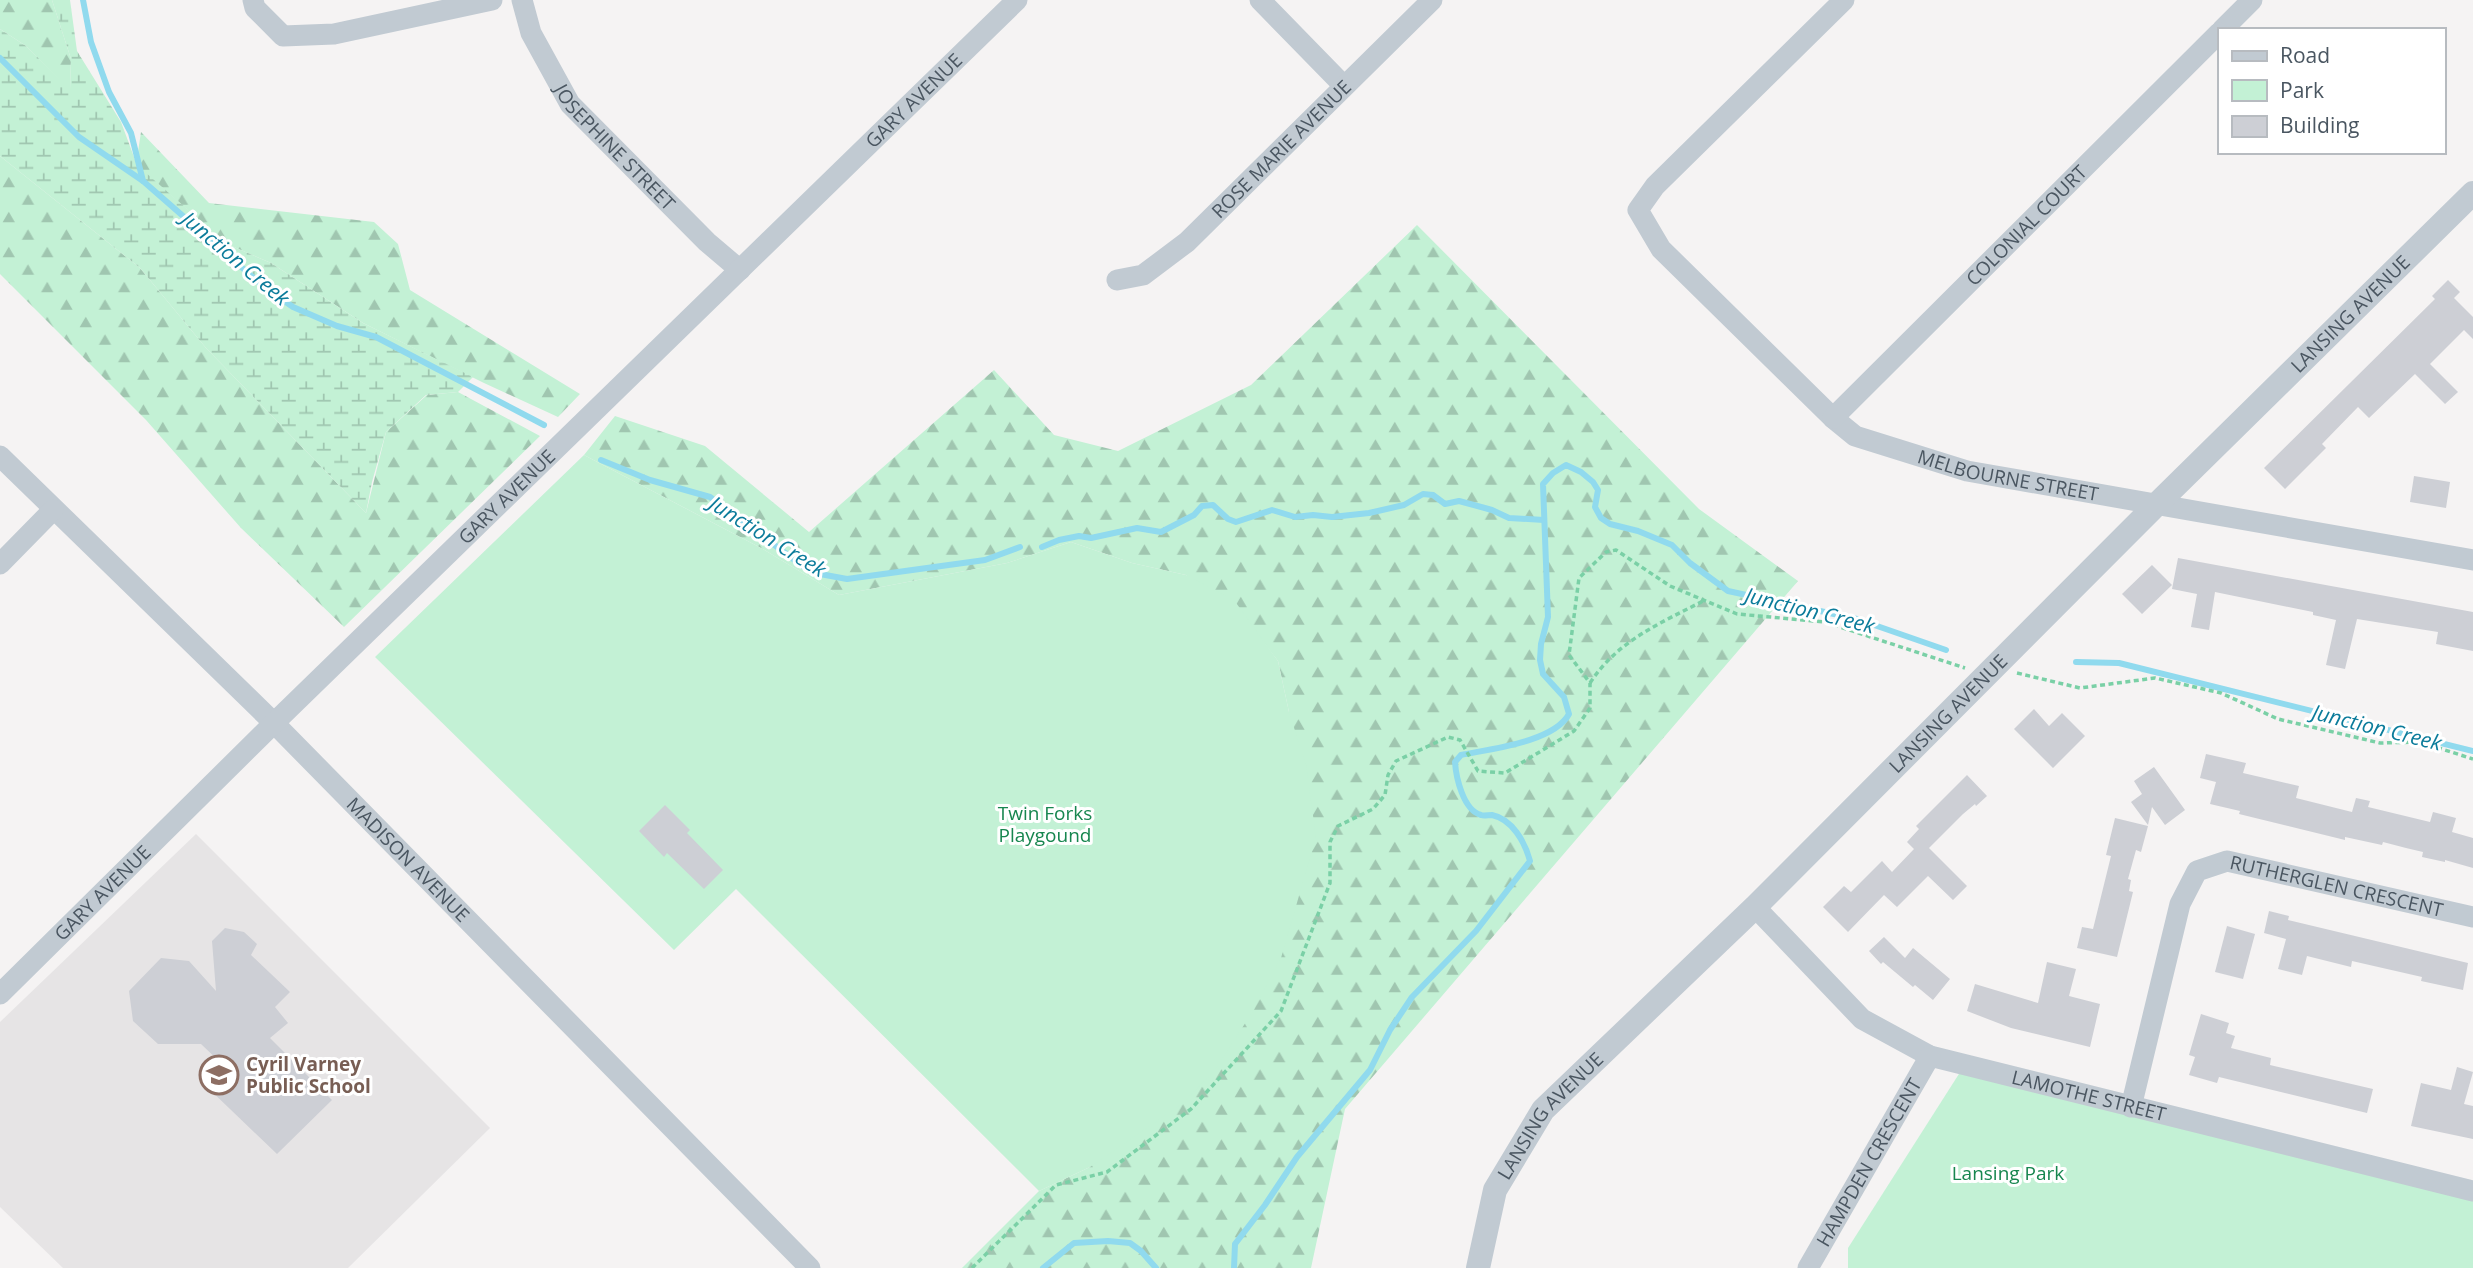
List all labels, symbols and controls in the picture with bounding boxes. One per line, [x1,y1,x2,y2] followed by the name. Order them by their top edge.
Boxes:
[2218,28,2445,154] legend
[2280,41,2330,69] text: Road
[860,47,968,154] street label: GARY AVENUE
[1206,74,1357,224] street label: ROSE MARIE AVENUE
[2280,76,2324,104] text: Park
[548,78,681,216] street label: JOSEPHINE STREET
[2280,111,2359,139] text: Building
[1960,159,2093,291] street label: COLONIAL COURT
[173,202,296,312] water label: Junction Creek
[2285,249,2416,378] street label: LANSING AVENUE
[453,443,561,550] street label: GARY AVENUE
[1915,443,2101,507] street label: MELBOURNE STREET
[701,487,832,583] water label: Junction Creek
[1738,579,1879,640] water label: Junction Creek
[1883,648,2013,778] street label: LANSING AVENUE
[2305,696,2446,757] water label: Junction Creek
[341,791,475,928] street label: MADISON AVENUE
[998,800,1092,848] park label: Twin Forks Playgound
[49,839,156,946] street label: GARY AVENUE
[2227,849,2446,923] street label: RUTHERGLEN CRESCENT
[1491,1046,1609,1184] street label: LANSING AVENUE
[246,1051,371,1099] place label: Cyril Varney Public School
[198,1054,240,1096] school or university icon: Cyril Varney Public School
[2009,1064,2169,1127] street label: LAMOTHE STREET
[1810,1073,1928,1251] street label: HAMPDEN CRESCENT
[1952,1160,2064,1186] park label: Lansing Park

